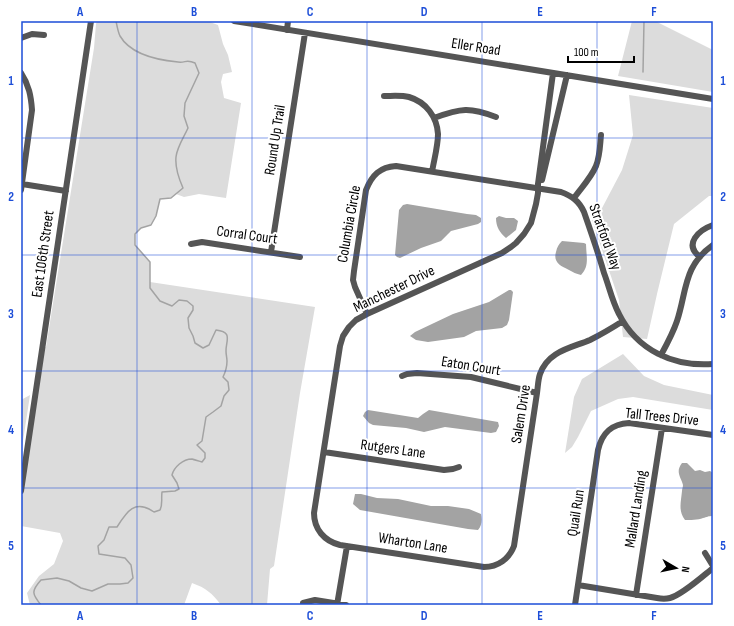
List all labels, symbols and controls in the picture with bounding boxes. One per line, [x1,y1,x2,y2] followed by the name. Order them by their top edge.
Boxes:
[76,4,84,20] text: A
[191,4,197,20] text: B
[307,4,314,20] text: C
[421,4,428,20] text: D
[537,4,543,20] text: E
[651,4,657,20] text: F
[450,34,502,60] street label: Eller Road
[568,38,634,64] scale bar
[574,45,599,60] text: 100 m
[8,73,14,89] text: 1
[720,73,726,89] text: 1
[260,104,290,176] street label: Round Up Trail
[333,184,365,264] street label: Columbia Circle
[8,189,14,205] text: 2
[720,189,726,205] text: 2
[584,201,626,273] street label: Stratford Way
[27,209,59,299] street label: East 106th Street
[215,221,279,249] street label: Corral Court
[350,261,438,317] street label: Manchester Drive
[8,306,14,322] text: 3
[720,306,726,322] text: 3
[440,352,502,380] street label: Eaton Court
[507,383,535,445] street label: Salem Drive
[624,404,700,430] street label: Tall Trees Drive
[8,422,14,438] text: 4
[720,422,726,438] text: 4
[359,435,427,463] street label: Rutgers Lane
[621,469,651,549] street label: Mallard Landing
[563,488,589,538] street label: Quail Run
[377,528,449,558] street label: Wharton Lane
[8,538,14,554] text: 5
[720,538,726,554] text: 5
[656,548,696,588] north arrow
[678,566,692,574] text: N
[76,608,84,624] text: A
[191,608,197,624] text: B
[307,608,314,624] text: C
[421,608,428,624] text: D
[537,608,543,624] text: E
[651,608,657,624] text: F

